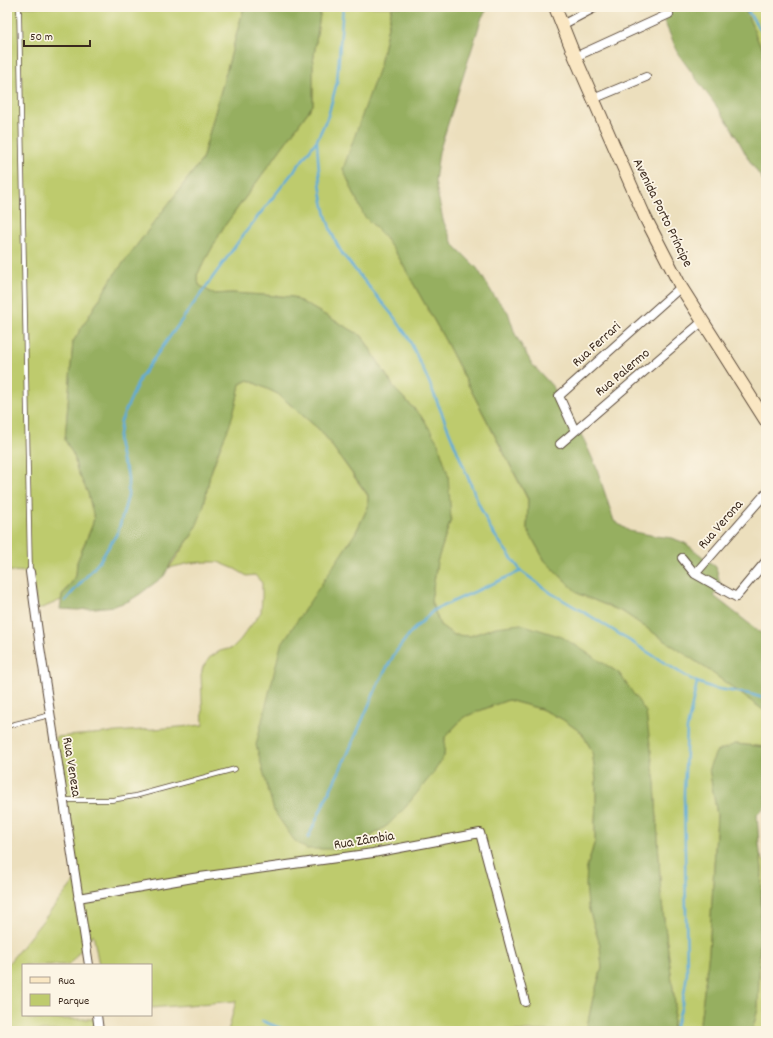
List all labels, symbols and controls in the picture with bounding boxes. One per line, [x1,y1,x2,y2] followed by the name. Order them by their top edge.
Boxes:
[24,22,90,48] scale bar
[30,29,53,46] text: 50 m
[627,155,697,271] street label: Avenida Porto Príncipe
[568,317,626,372] street label: Rua Ferrari
[591,344,655,402] street label: Rua Palermo
[694,495,749,554] street label: Rua Verona
[56,736,86,799] street label: Rua Veneza
[333,826,396,856] street label: Rua Zâmbia
[22,964,152,1016] legend
[58,973,75,990] text: Rua
[58,993,89,1010] text: Parque

